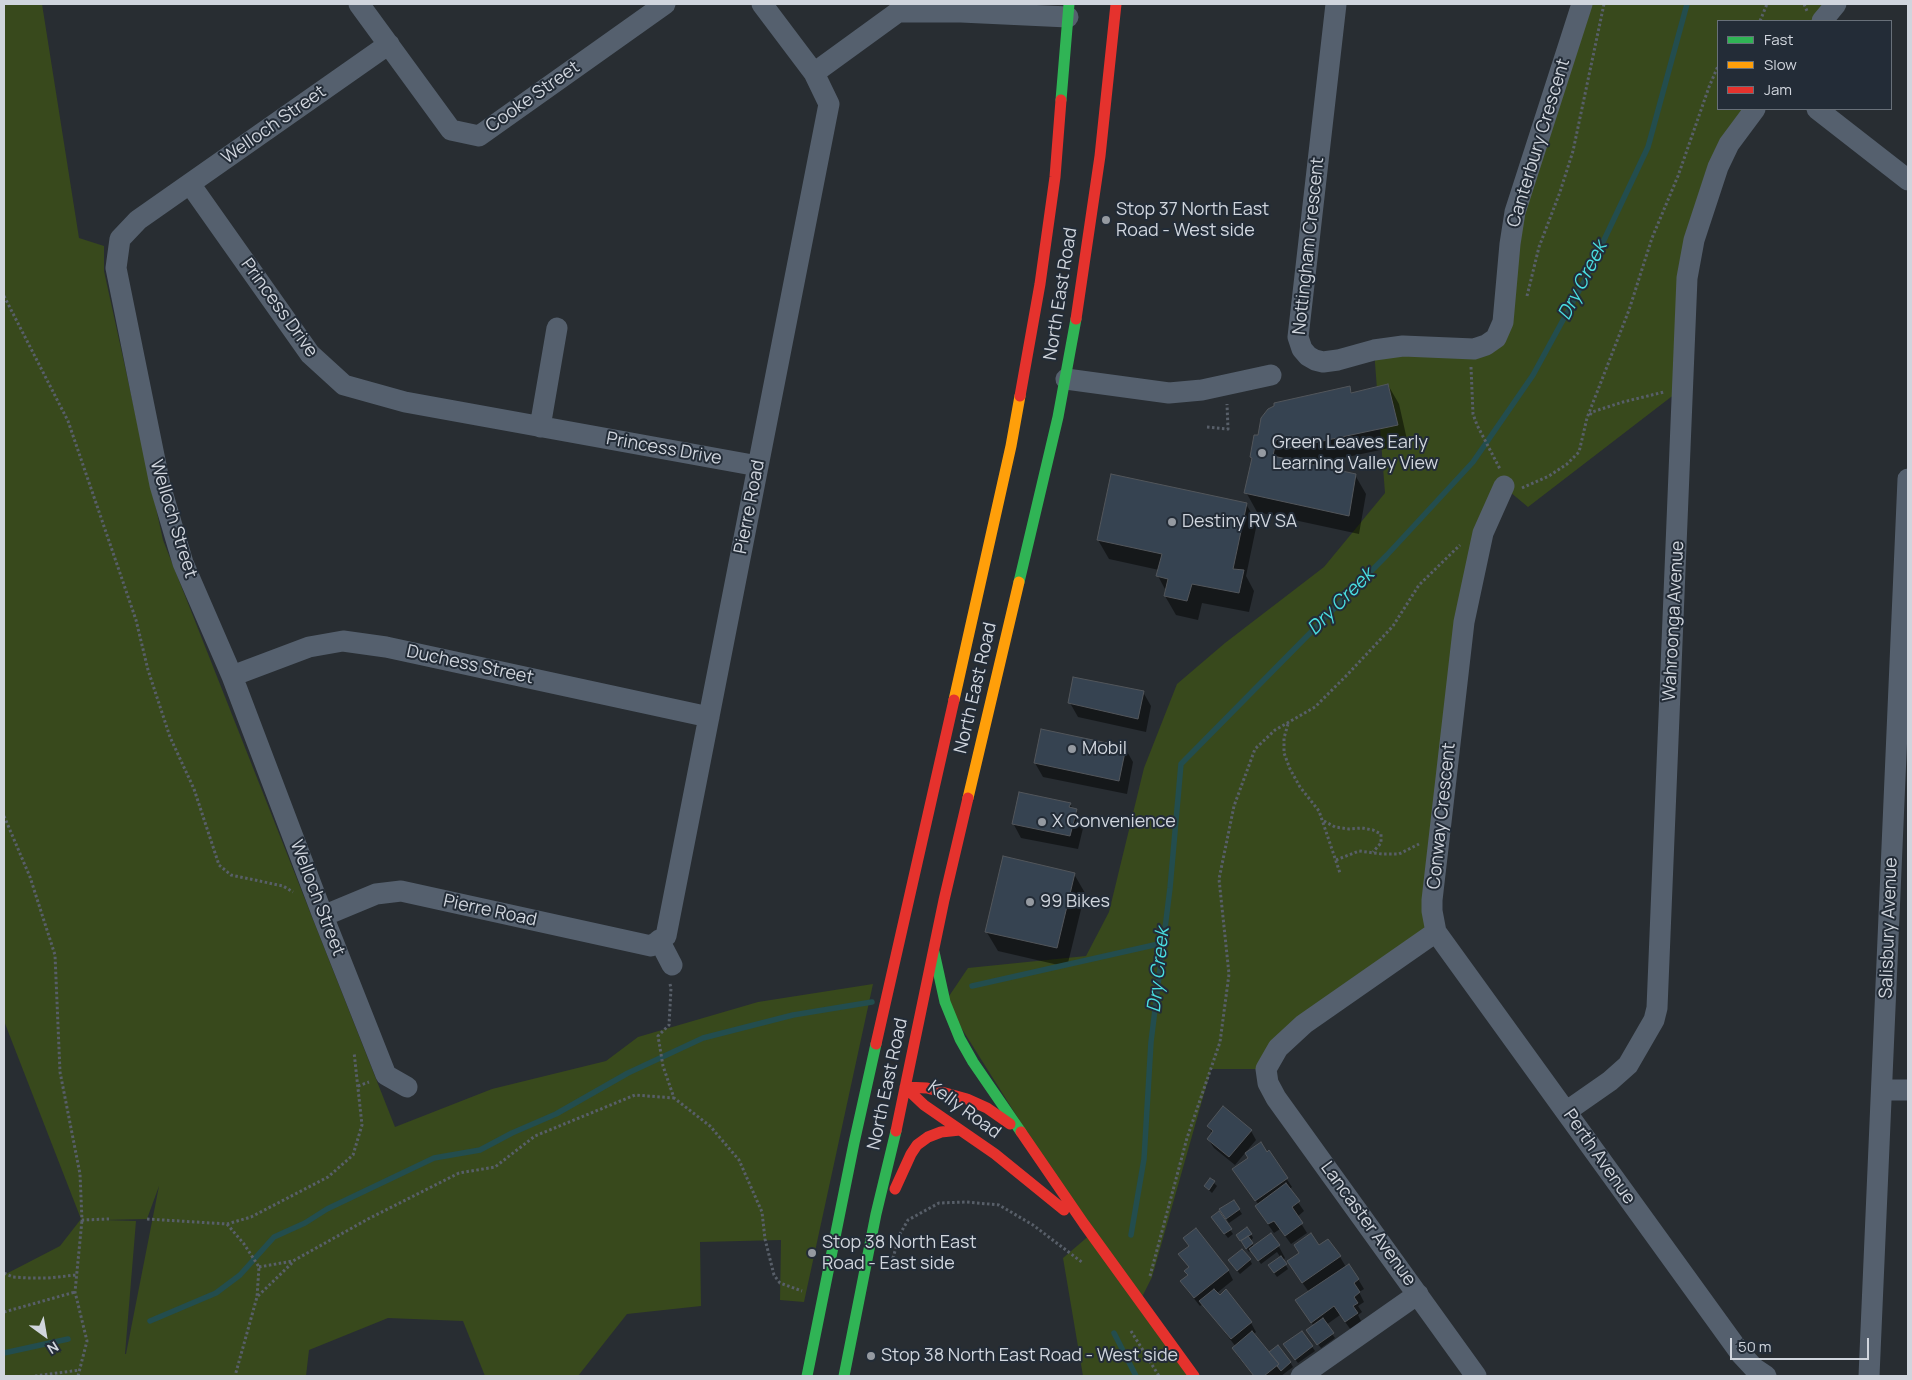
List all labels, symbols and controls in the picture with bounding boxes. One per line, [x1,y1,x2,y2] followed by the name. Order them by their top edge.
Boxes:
[1717,20,1892,110] legend
[1764,29,1793,50] text: Fast
[1764,54,1797,75] text: Slow
[1503,56,1575,230] street label: Canterbury Crescent
[482,57,584,137] street label: Cooke Street
[1764,79,1792,100] text: Jam
[218,81,330,169] street label: Welloch Street
[1289,156,1329,336] street label: Nottingham Crescent
[1116,199,1269,242] place label: Stop 37 North East Road - West side
[1100,214,1112,226] marker: Stop 37 North East Road - West side
[1040,226,1082,362] street label: North East Road
[1554,238,1612,324] water label: Dry Creek
[236,254,322,362] street label: Princess Drive
[605,428,723,470] street label: Princess Drive
[1272,432,1438,474] place label: Green Leaves Early Learning Valley View
[1256,447,1268,459] marker: Green Leaves Early Learning Valley View
[145,457,201,581] street label: Welloch Street
[730,458,770,556] street label: Pierre Road
[1182,511,1297,533] place label: Destiny RV SA
[1166,516,1178,528] marker: Destiny RV SA
[1659,540,1689,702] street label: Wahroonga Avenue
[1303,564,1379,640] water label: Dry Creek
[950,620,1002,756] street label: North East Road
[405,641,535,689] street label: Duchess Street
[1082,738,1127,760] place label: Mobil
[1424,742,1460,890] street label: Conway Crescent
[1066,743,1078,755] marker: Mobil
[1052,811,1176,833] place label: X Convenience
[1036,816,1048,828] marker: X Convenience
[285,837,349,959] street label: Welloch Street
[1876,857,1902,999] street label: Salisbury Avenue
[441,891,539,931] street label: Pierre Road
[1040,891,1110,913] place label: 99 Bikes
[1024,896,1036,908] marker: 99 Bikes
[1143,926,1175,1014] water label: Dry Creek
[863,1016,913,1152] street label: North East Road
[923,1076,1005,1144] street label: Kelly Road
[1558,1105,1640,1209] street label: Perth Avenue
[1316,1158,1420,1290] street label: Lancaster Avenue
[822,1232,977,1274] place label: Stop 38 North East Road - East side
[806,1247,818,1259] marker: Stop 38 North East Road - East side
[20,1310,70,1360] north arrow
[1732,1328,1871,1360] scale bar
[1738,1336,1772,1357] text: 50 m
[44,1337,63,1359] text: N
[881,1345,1178,1367] place label: Stop 38 North East Road - West side
[865,1350,877,1362] marker: Stop 38 North East Road - West side

